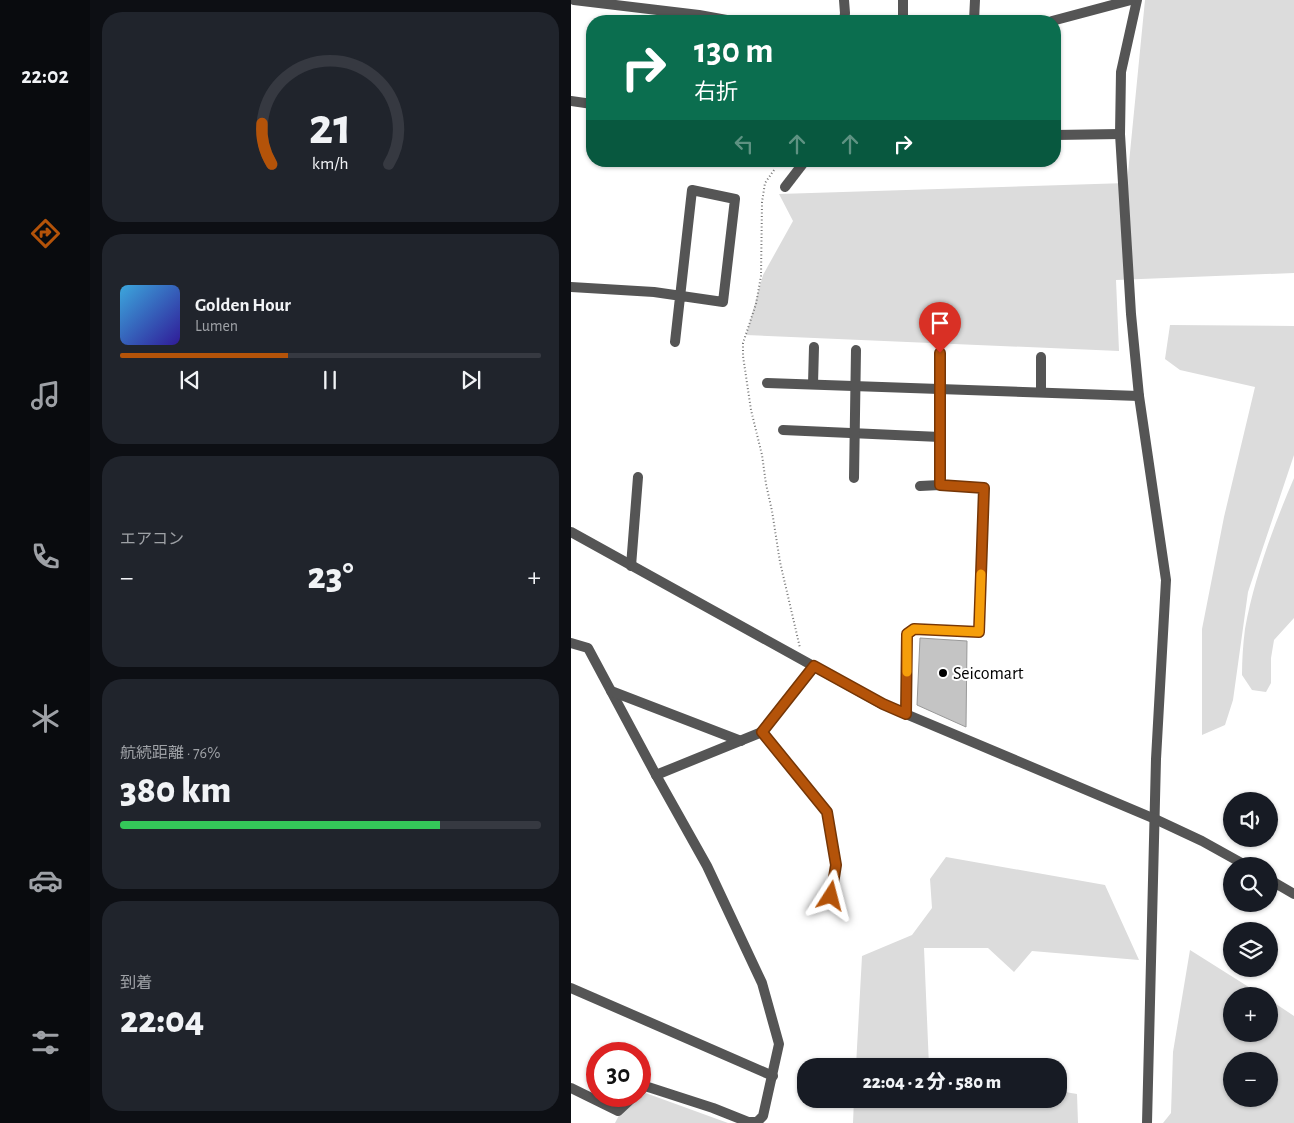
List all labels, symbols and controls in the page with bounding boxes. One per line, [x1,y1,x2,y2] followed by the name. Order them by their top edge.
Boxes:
[694,34,773,69] text: 130 m
[611,35,676,100] icon: right
[21,65,69,87] text: 22:02
[694,81,738,103] text: 右折
[309,101,352,153] text: 21
[730,130,758,158] icon: left
[783,130,811,158] icon: ahead
[836,130,864,158] icon: ahead
[889,130,917,158] icon: right
[312,155,349,173] text: km/h
[28,216,63,251] icon: directions
[195,296,291,315] text: Golden Hour
[919,302,961,353] pin
[926,309,954,337] icon: arrive
[195,318,238,334] text: Lumen
[176,366,204,394] icon: previous
[316,366,344,394] icon: pause
[457,366,485,394] icon: next
[28,378,63,413] icon: music
[120,531,184,547] text: エアコン
[28,539,63,574] icon: phone
[307,558,354,596] text: 23°
[120,564,133,592] text: −
[528,564,541,592] text: +
[953,665,1024,683] place label: Seicomart
[937,667,949,679] marker: Seicomart
[28,701,63,736] icon: climate
[120,745,220,761] text: 航続距離 · 76%
[120,772,231,810] text: 380 km
[1223,792,1278,1107] map controls
[1223,792,1278,847] button: sound
[1223,857,1278,912] button: search
[28,863,63,898] icon: car
[804,869,856,921] position arrow
[1223,922,1278,977] button: layers
[120,975,152,991] text: 到着
[1223,987,1278,1042] button: +
[120,1002,204,1040] text: 22:04
[28,1025,63,1060] icon: filters
[586,1042,651,1107] speed limit sign: 30
[1223,1052,1278,1107] button: −
[863,1073,1001,1092] text: 22:04 · 2 分 · 580 m

